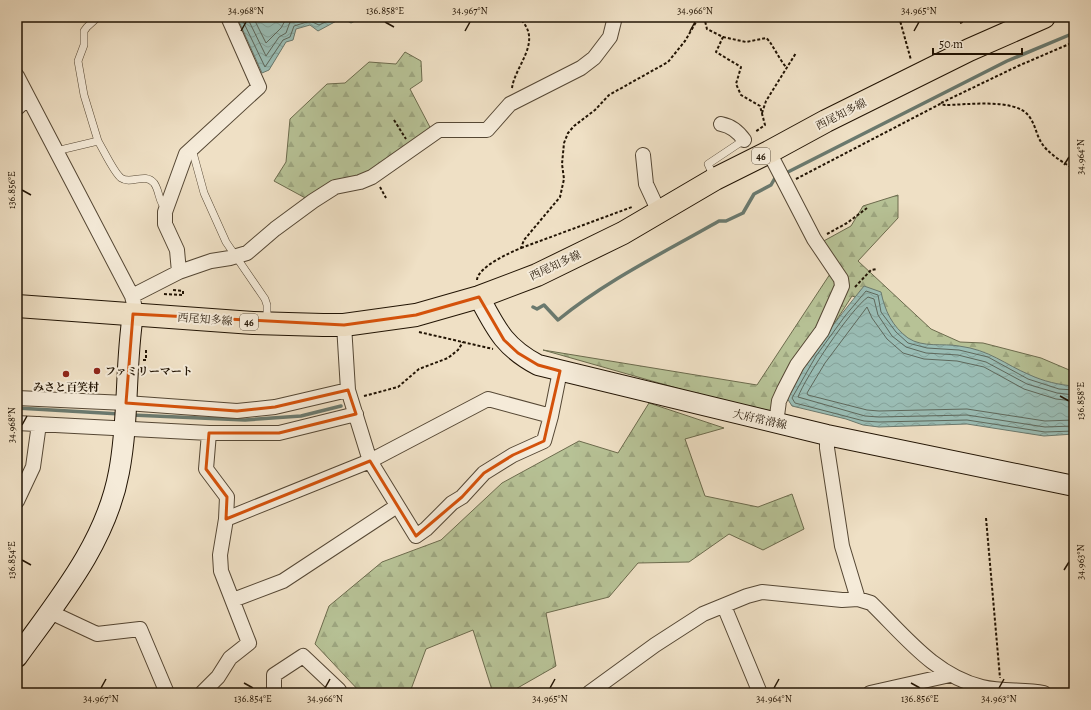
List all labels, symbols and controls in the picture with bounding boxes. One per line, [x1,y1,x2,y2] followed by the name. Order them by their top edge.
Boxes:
[228,4,264,17] text: 34.968°N
[366,4,404,17] text: 136.858°E
[452,4,488,17] text: 34.967°N
[677,4,713,17] text: 34.966°N
[901,4,937,17] text: 34.965°N
[933,30,1022,56] scale bar
[939,36,963,52] text: 50 m
[813,95,869,134] street label: 西尾知多線
[1074,139,1087,175] text: 34.964°N
[752,148,770,164] road number: 46
[5,171,18,209] text: 136.856°E
[527,247,583,284] street label: 西尾知多線
[177,310,233,329] street label: 西尾知多線
[240,314,258,330] road number: 46
[105,364,193,379] place label: ファミリーマート
[92,366,102,376] marker: ファミリーマート
[61,369,71,379] marker: みさと百笑村
[33,380,99,395] place label: みさと百笑村
[1074,382,1087,420] text: 136.858°E
[731,406,788,433] street label: 大府常滑線
[5,407,18,443] text: 34.968°N
[5,541,18,579] text: 136.854°E
[1074,544,1087,580] text: 34.963°N
[83,692,119,705] text: 34.967°N
[234,692,272,705] text: 136.854°E
[307,692,343,705] text: 34.966°N
[532,692,568,705] text: 34.965°N
[756,692,792,705] text: 34.964°N
[901,692,939,705] text: 136.856°E
[981,692,1017,705] text: 34.963°N

